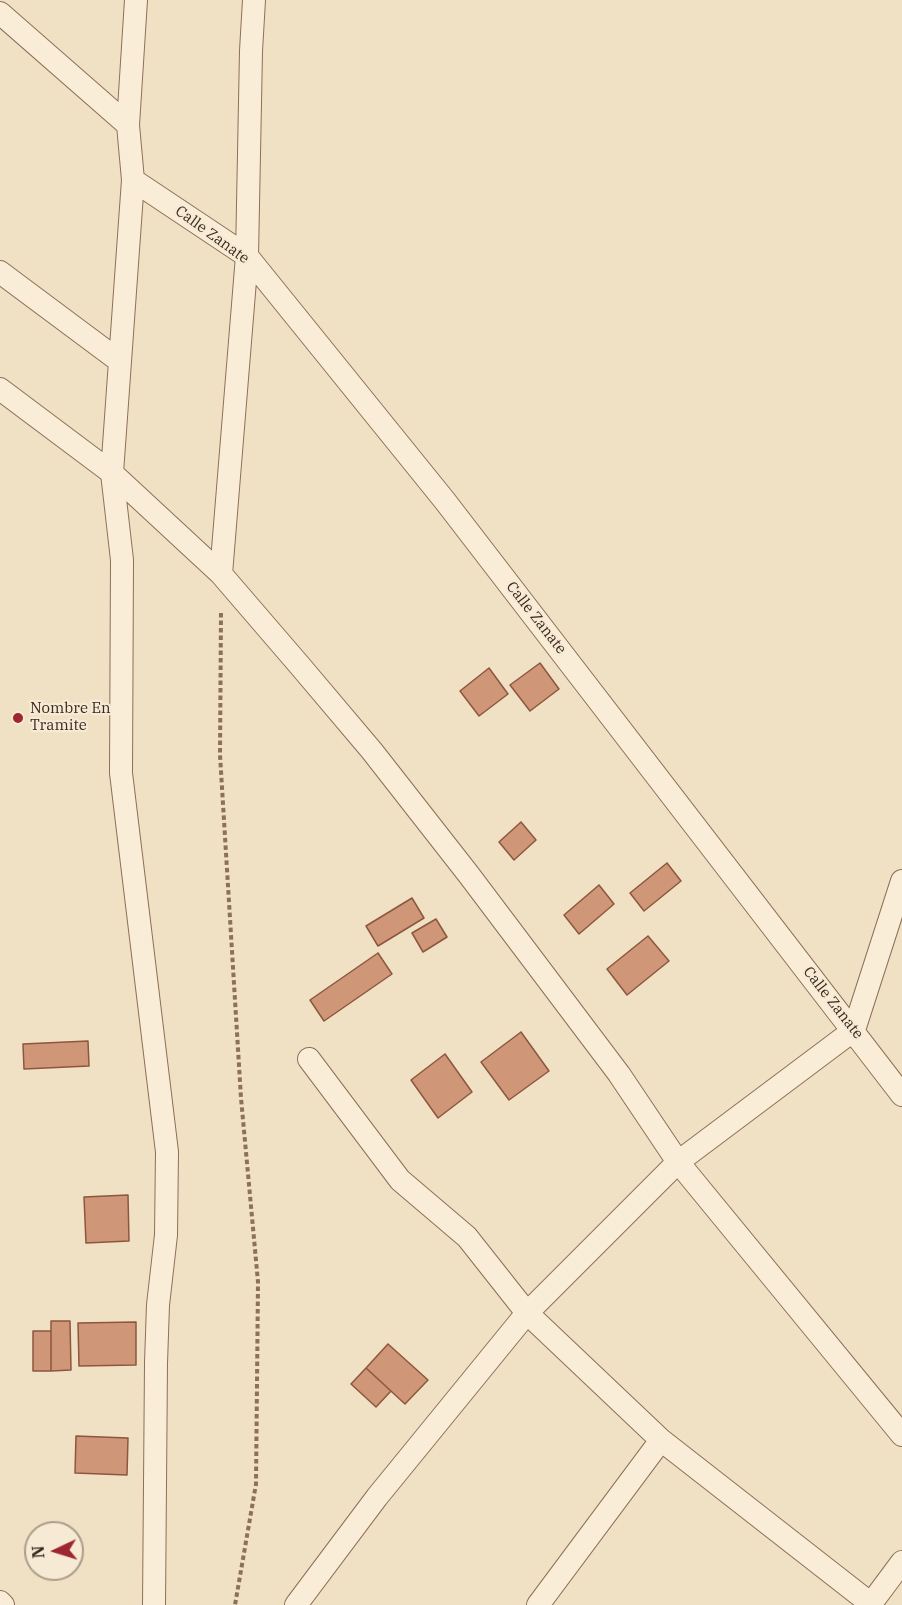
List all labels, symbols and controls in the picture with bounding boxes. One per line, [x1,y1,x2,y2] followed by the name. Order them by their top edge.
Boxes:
[172,202,252,268] street label: Calle Zanate
[502,578,570,658] street label: Calle Zanate
[30,700,111,735] place label: Nombre En Tramite
[11,711,25,725] marker: Nombre En Tramite
[799,963,867,1043] street label: Calle Zanate
[24,1521,84,1581] north arrow
[28,1545,48,1559] text: N

